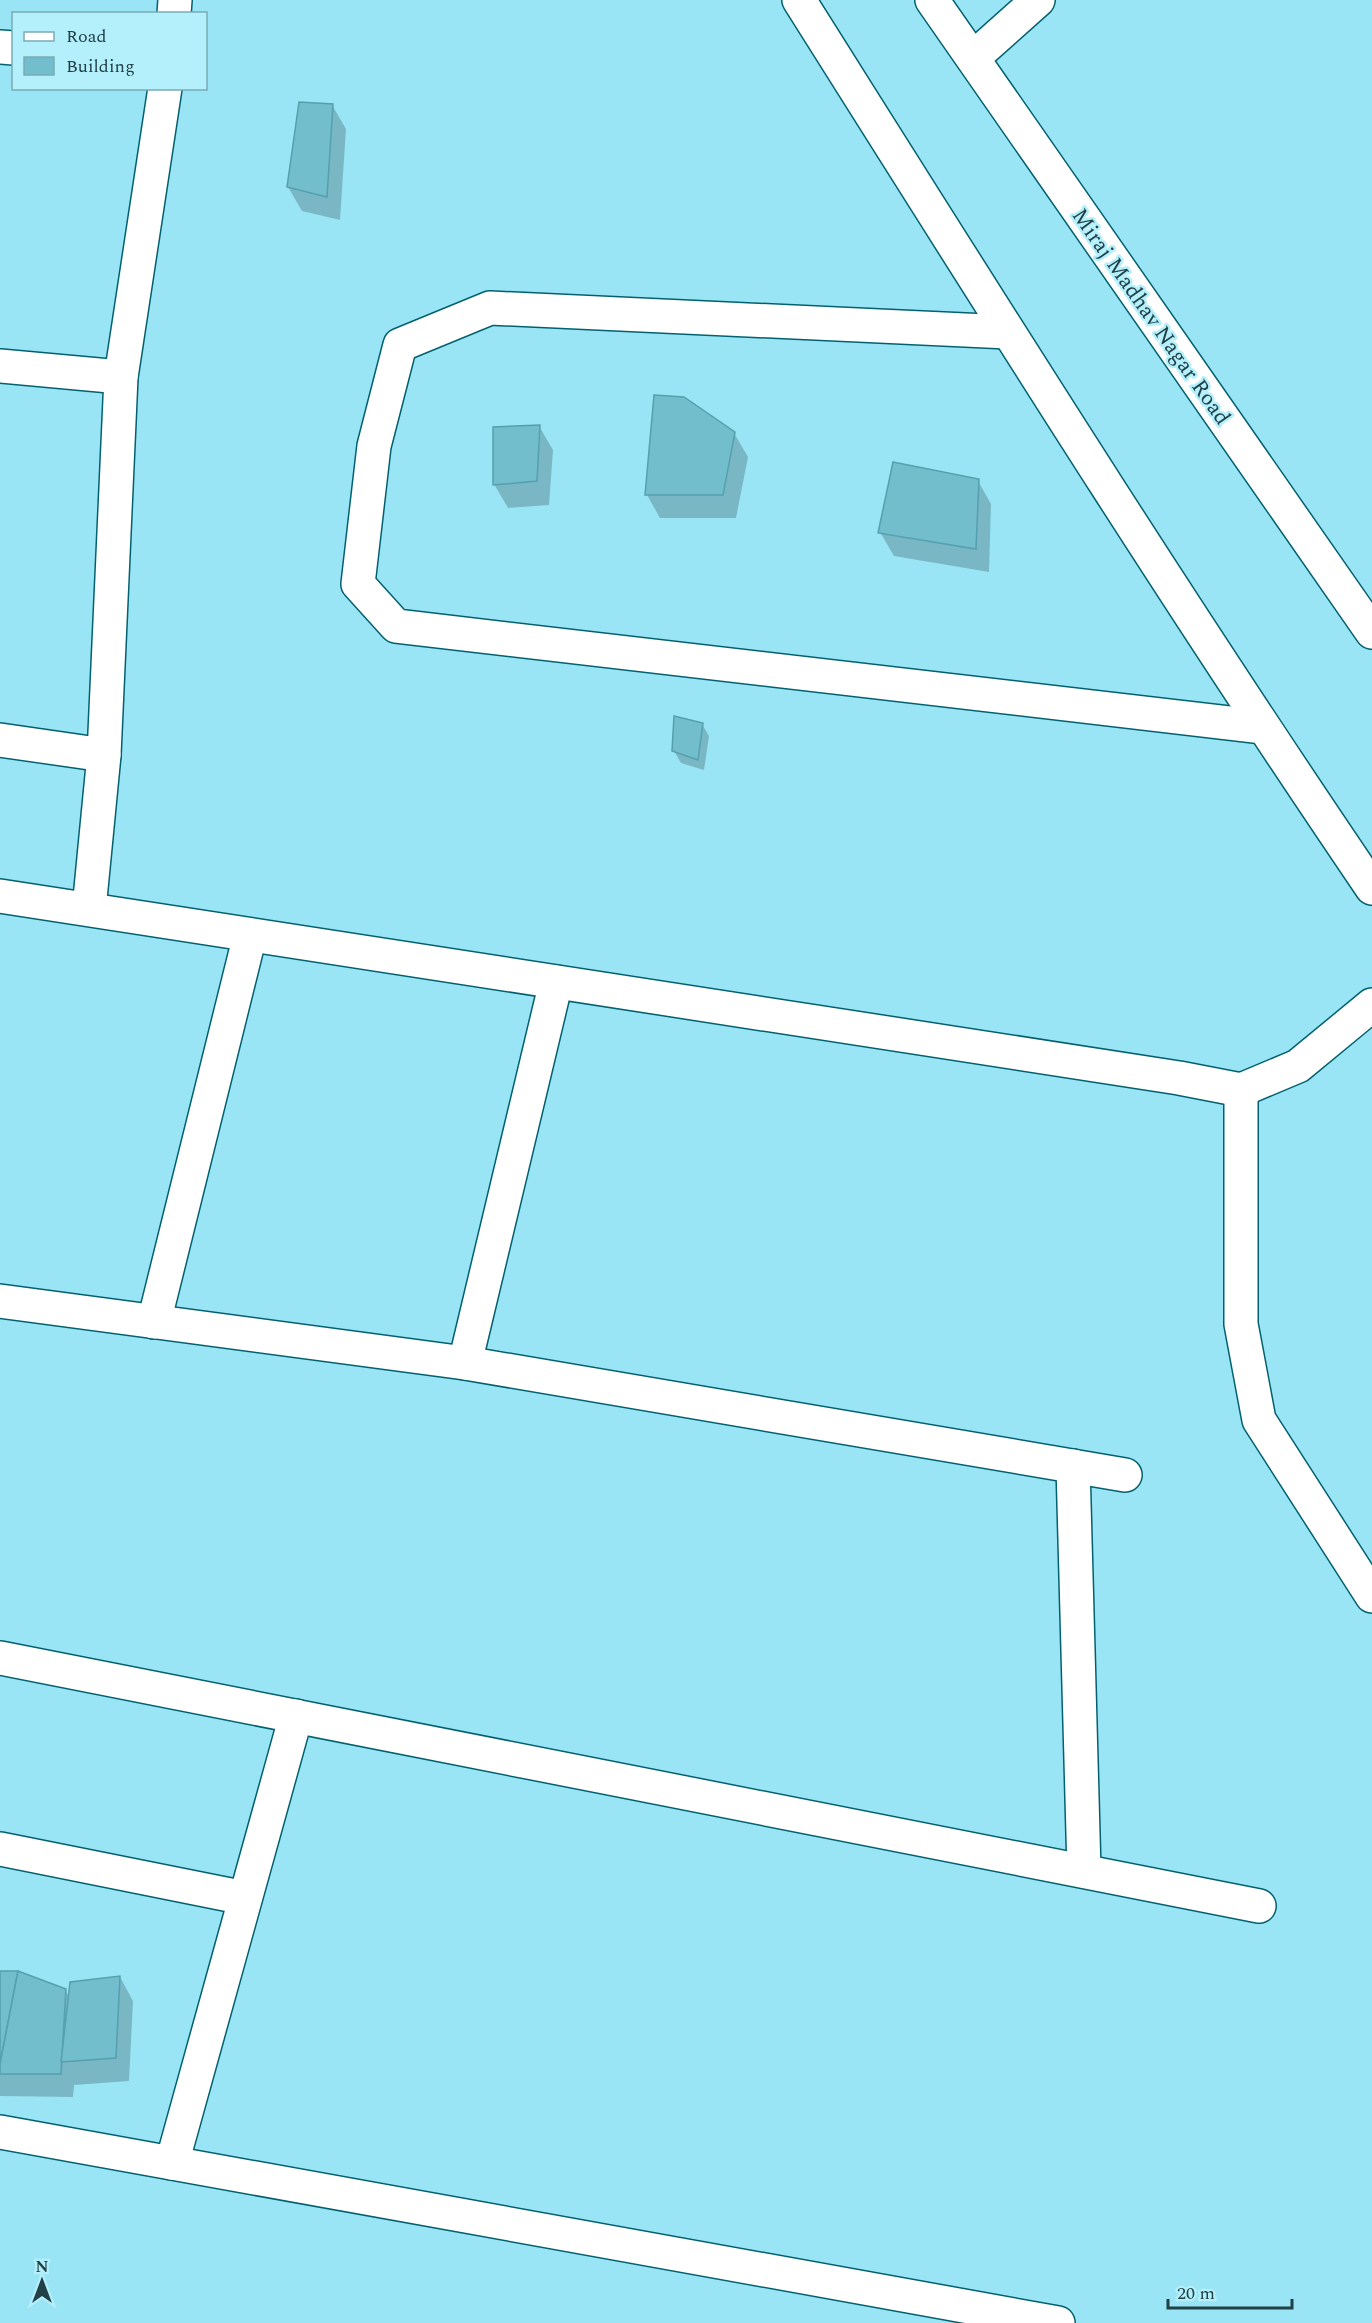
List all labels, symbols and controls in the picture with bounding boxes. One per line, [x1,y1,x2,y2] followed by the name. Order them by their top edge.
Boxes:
[12,12,207,90] legend
[66,23,107,50] text: Road
[66,53,135,80] text: Building
[1063,202,1238,432] street label: Miraj Madhav Nagar Road
[12,2251,72,2311] north arrow
[35,2255,49,2279] text: N
[1168,2272,1292,2310] scale bar
[1177,2280,1215,2307] text: 20 m

